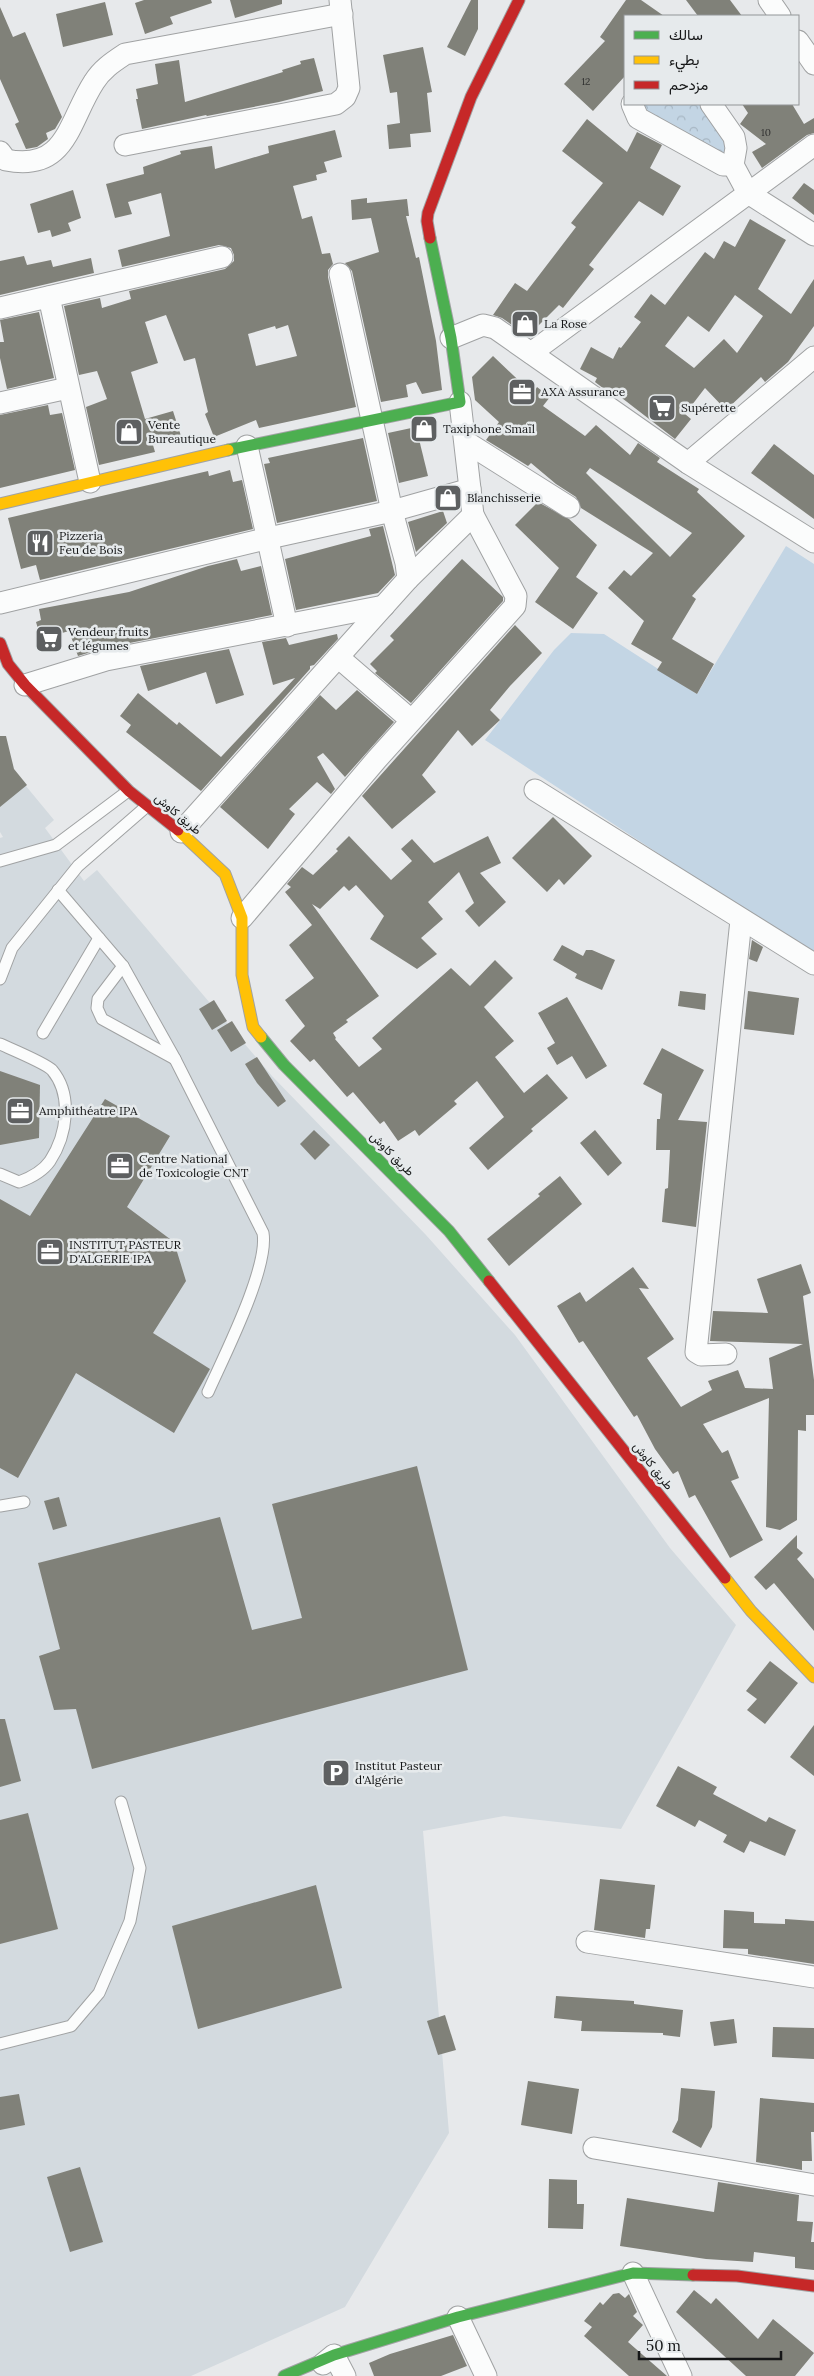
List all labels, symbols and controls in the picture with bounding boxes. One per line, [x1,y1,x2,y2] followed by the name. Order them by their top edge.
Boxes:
[624,15,799,105] legend
[669,25,703,44] text: سالك
[669,50,699,73] text: بطيء
[581,75,591,88] house number: 12
[669,75,708,95] text: مزدحم
[761,126,771,139] house number: 10
[510,309,540,339] shop icon: La Rose
[544,316,588,331] place label: La Rose
[507,377,537,407] office icon: AXA Assurance
[540,384,626,399] place label: AXA Assurance
[647,393,677,423] supermarket icon: Supérette
[681,400,737,415] place label: Supérette
[409,414,439,444] shop icon: Taxiphone Smaïl
[114,417,144,447] shop icon: Vente Bureautique
[147,417,217,446] place label: Vente Bureautique
[443,421,535,436] place label: Taxiphone Smaïl
[433,483,463,513] shop icon: Blanchisserie
[467,490,541,505] place label: Blanchisserie
[25,528,55,558] restaurant icon: Pizzeria Feu de Bois
[59,528,123,557] place label: Pizzeria Feu de Bois
[34,624,64,654] supermarket icon: Vendeur fruits et légumes
[67,624,149,653] place label: Vendeur fruits et légumes
[151,790,205,838] street label: طريق كاوش
[5,1096,35,1126] office icon: Amphithéatre IPA
[38,1103,138,1118] place label: Amphithéatre IPA
[366,1128,418,1180] street label: طريق كاوش
[105,1151,135,1181] office icon: Centre National de Toxicologie CNT
[139,1151,249,1180] place label: Centre National de Toxicologie CNT
[35,1237,65,1267] office icon: INSTITUT PASTEUR D'ALGERIE IPA
[69,1237,182,1266] place label: INSTITUT PASTEUR D'ALGERIE IPA
[629,1439,677,1493] street label: طريق كاوش
[321,1758,351,1788] parking icon: Institut Pasteur d'Algérie
[355,1758,443,1787] place label: Institut Pasteur d'Algérie
[639,2328,782,2360] scale bar
[646,2336,681,2355] text: 50 m

